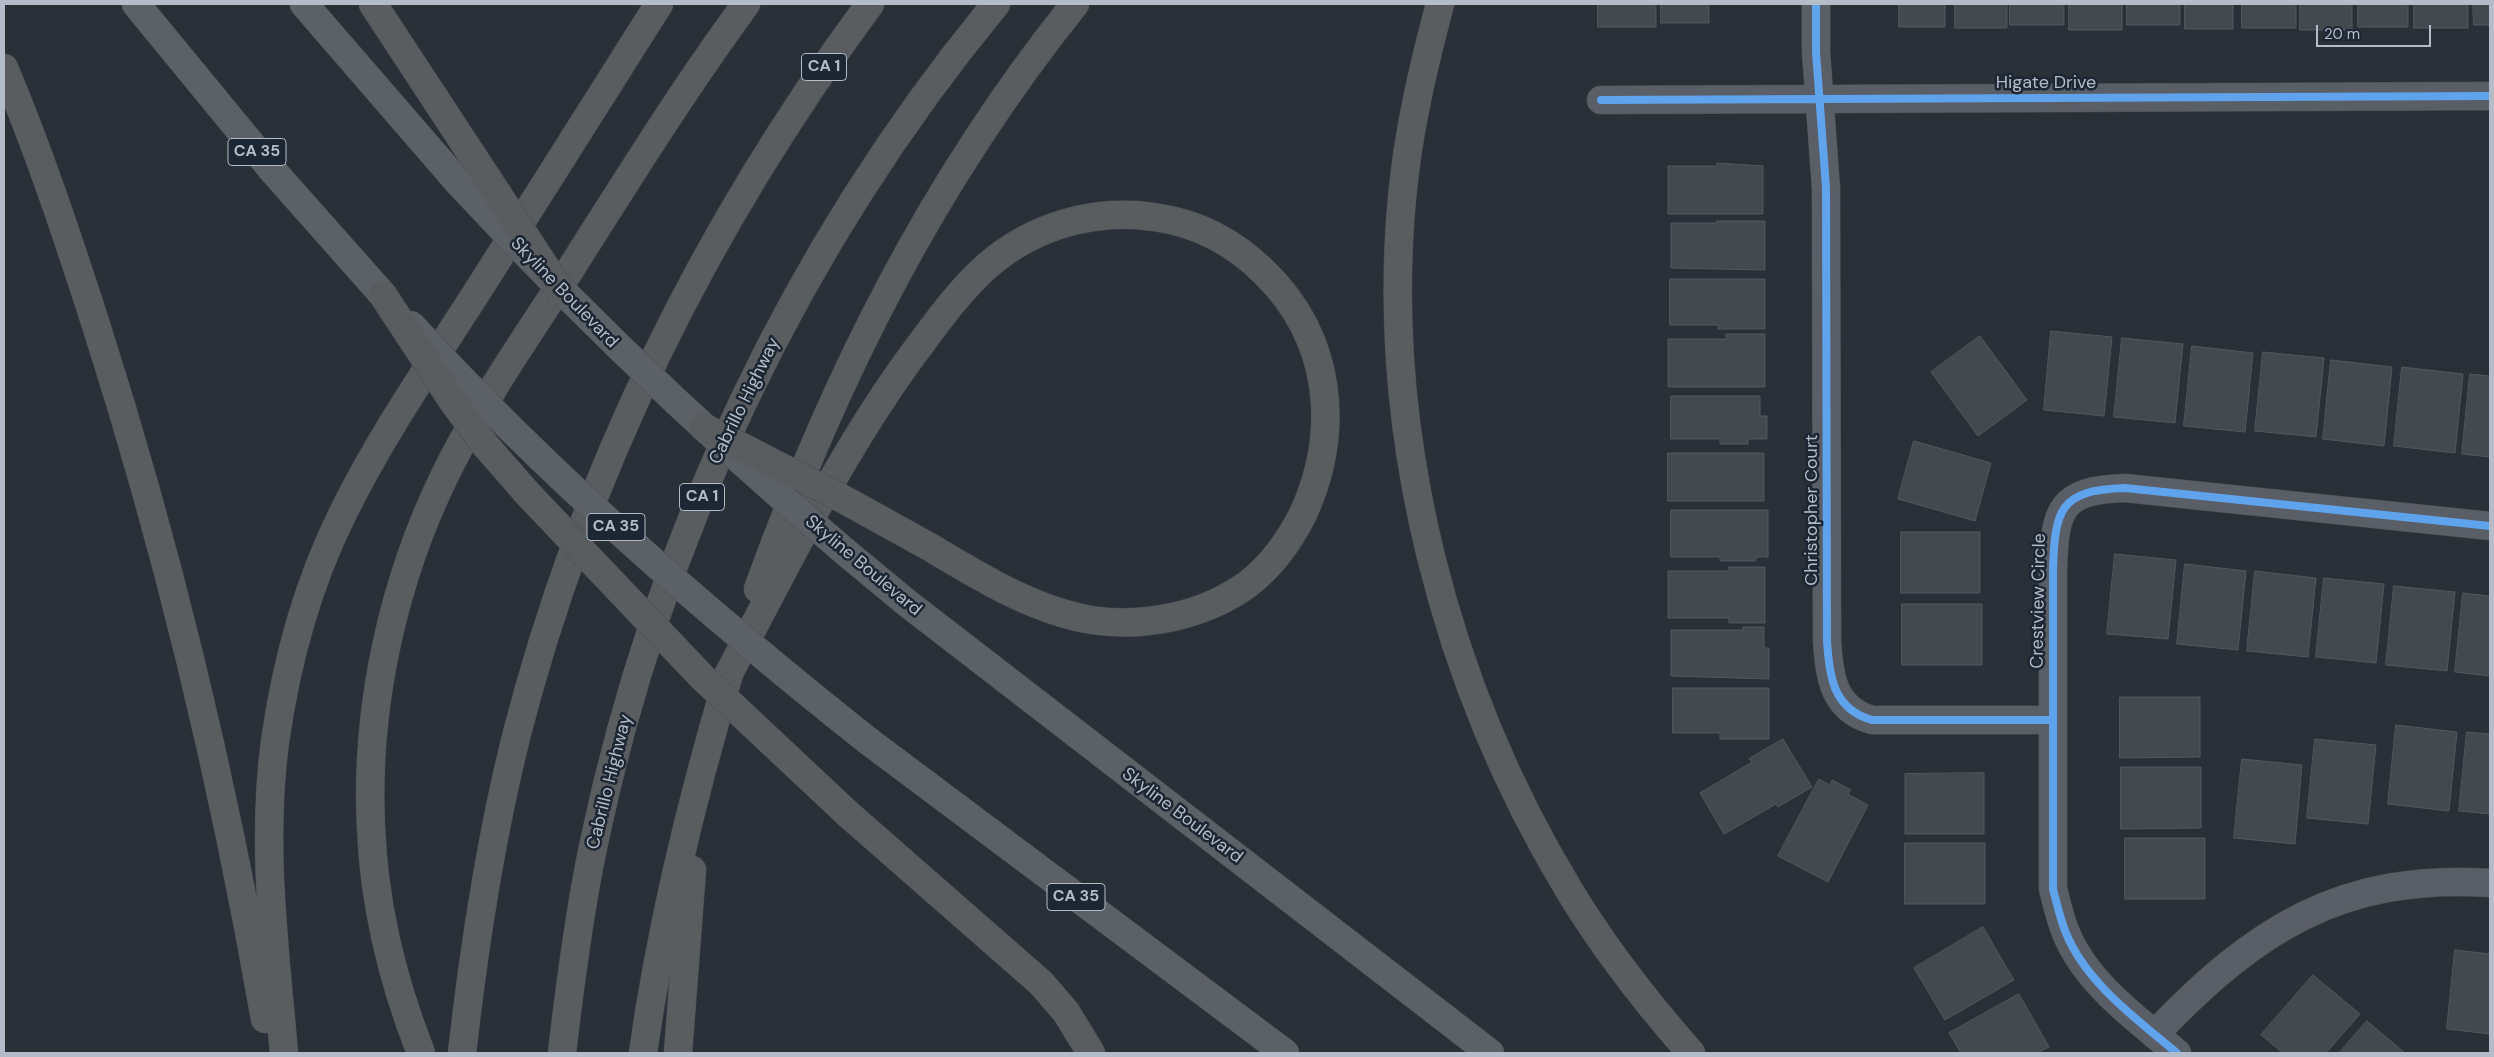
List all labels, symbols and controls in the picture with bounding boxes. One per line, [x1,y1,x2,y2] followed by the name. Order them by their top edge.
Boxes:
[2319,15,2434,47] scale bar
[2324,24,2360,44] text: 20 m
[802,54,846,80] road number: CA 1
[1996,72,2096,94] street label: Higate Drive
[228,138,286,166] road number: CA 35
[506,233,622,353] street label: Skyline Boulevard
[705,334,785,468] street label: Cabrillo Highway
[1801,434,1823,586] street label: Christopher Court
[680,484,724,511] road number: CA 1
[800,511,926,621] street label: Skyline Boulevard
[587,514,645,540] road number: CA 35
[2027,533,2051,669] street label: Crestview Circle
[583,712,637,852] street label: Cabrillo Highway
[1117,764,1247,868] street label: Skyline Boulevard
[1047,884,1105,910] road number: CA 35

